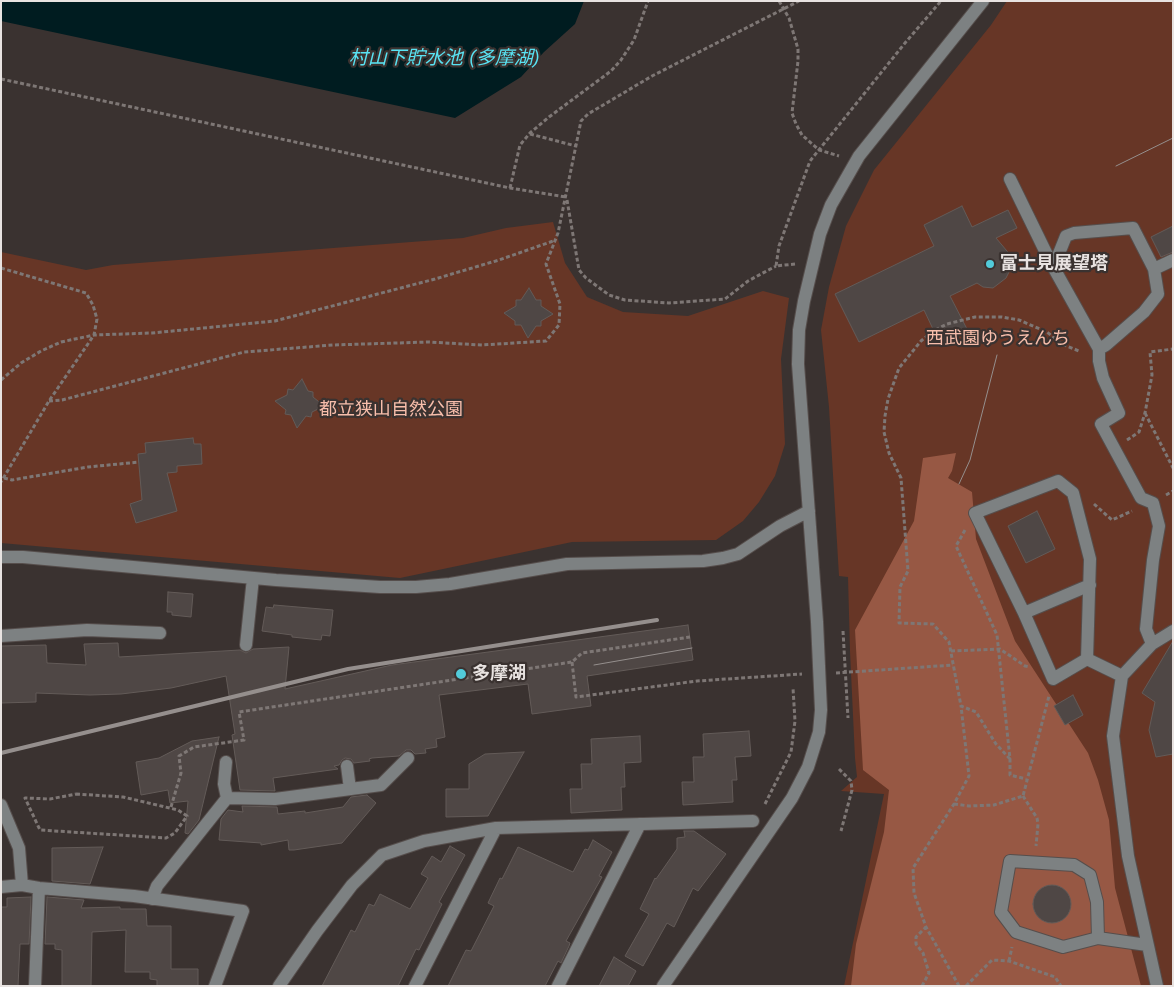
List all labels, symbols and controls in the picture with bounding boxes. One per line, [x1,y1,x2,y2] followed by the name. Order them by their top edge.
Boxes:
[349,47,539,69] water label: 村山下貯水池 (多摩湖)
[1000,253,1108,275] place label: 富士見展望塔
[984,258,996,270] marker: 富士見展望塔
[926,328,1070,350] park label: 西武園ゆうえんち
[319,399,463,421] park label: 都立狭山自然公園
[472,663,526,685] place label: 多摩湖
[454,667,468,681] marker: 多摩湖

